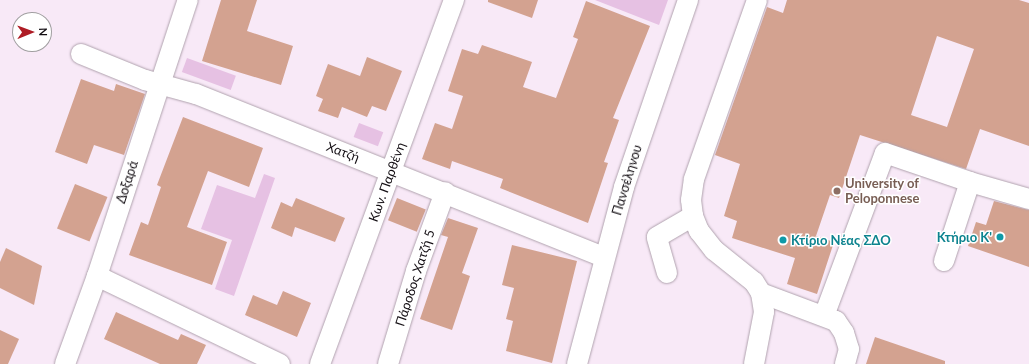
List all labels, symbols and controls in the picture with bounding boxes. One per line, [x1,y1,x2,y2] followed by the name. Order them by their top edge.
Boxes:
[12,12,52,52] north arrow
[37,27,50,36] text: N
[324,139,362,165] street label: Χατζή
[365,140,409,224] street label: Κων. Παρθένη
[609,143,645,217] street label: Πανσέληνου
[113,159,141,205] street label: Δοξαρά
[845,176,919,207] place label: University of Peloponnese
[832,186,842,196] marker: University of Peloponnese
[392,228,438,328] street label: Πάροδος Χατζή 5
[937,229,992,245] place label: Κτήριο Κ'
[791,232,891,248] place label: Κτίριο Νέας ΣΔΟ
[995,232,1005,242] marker: Κτήριο Κ'
[778,235,788,245] marker: Κτίριο Νέας ΣΔΟ

